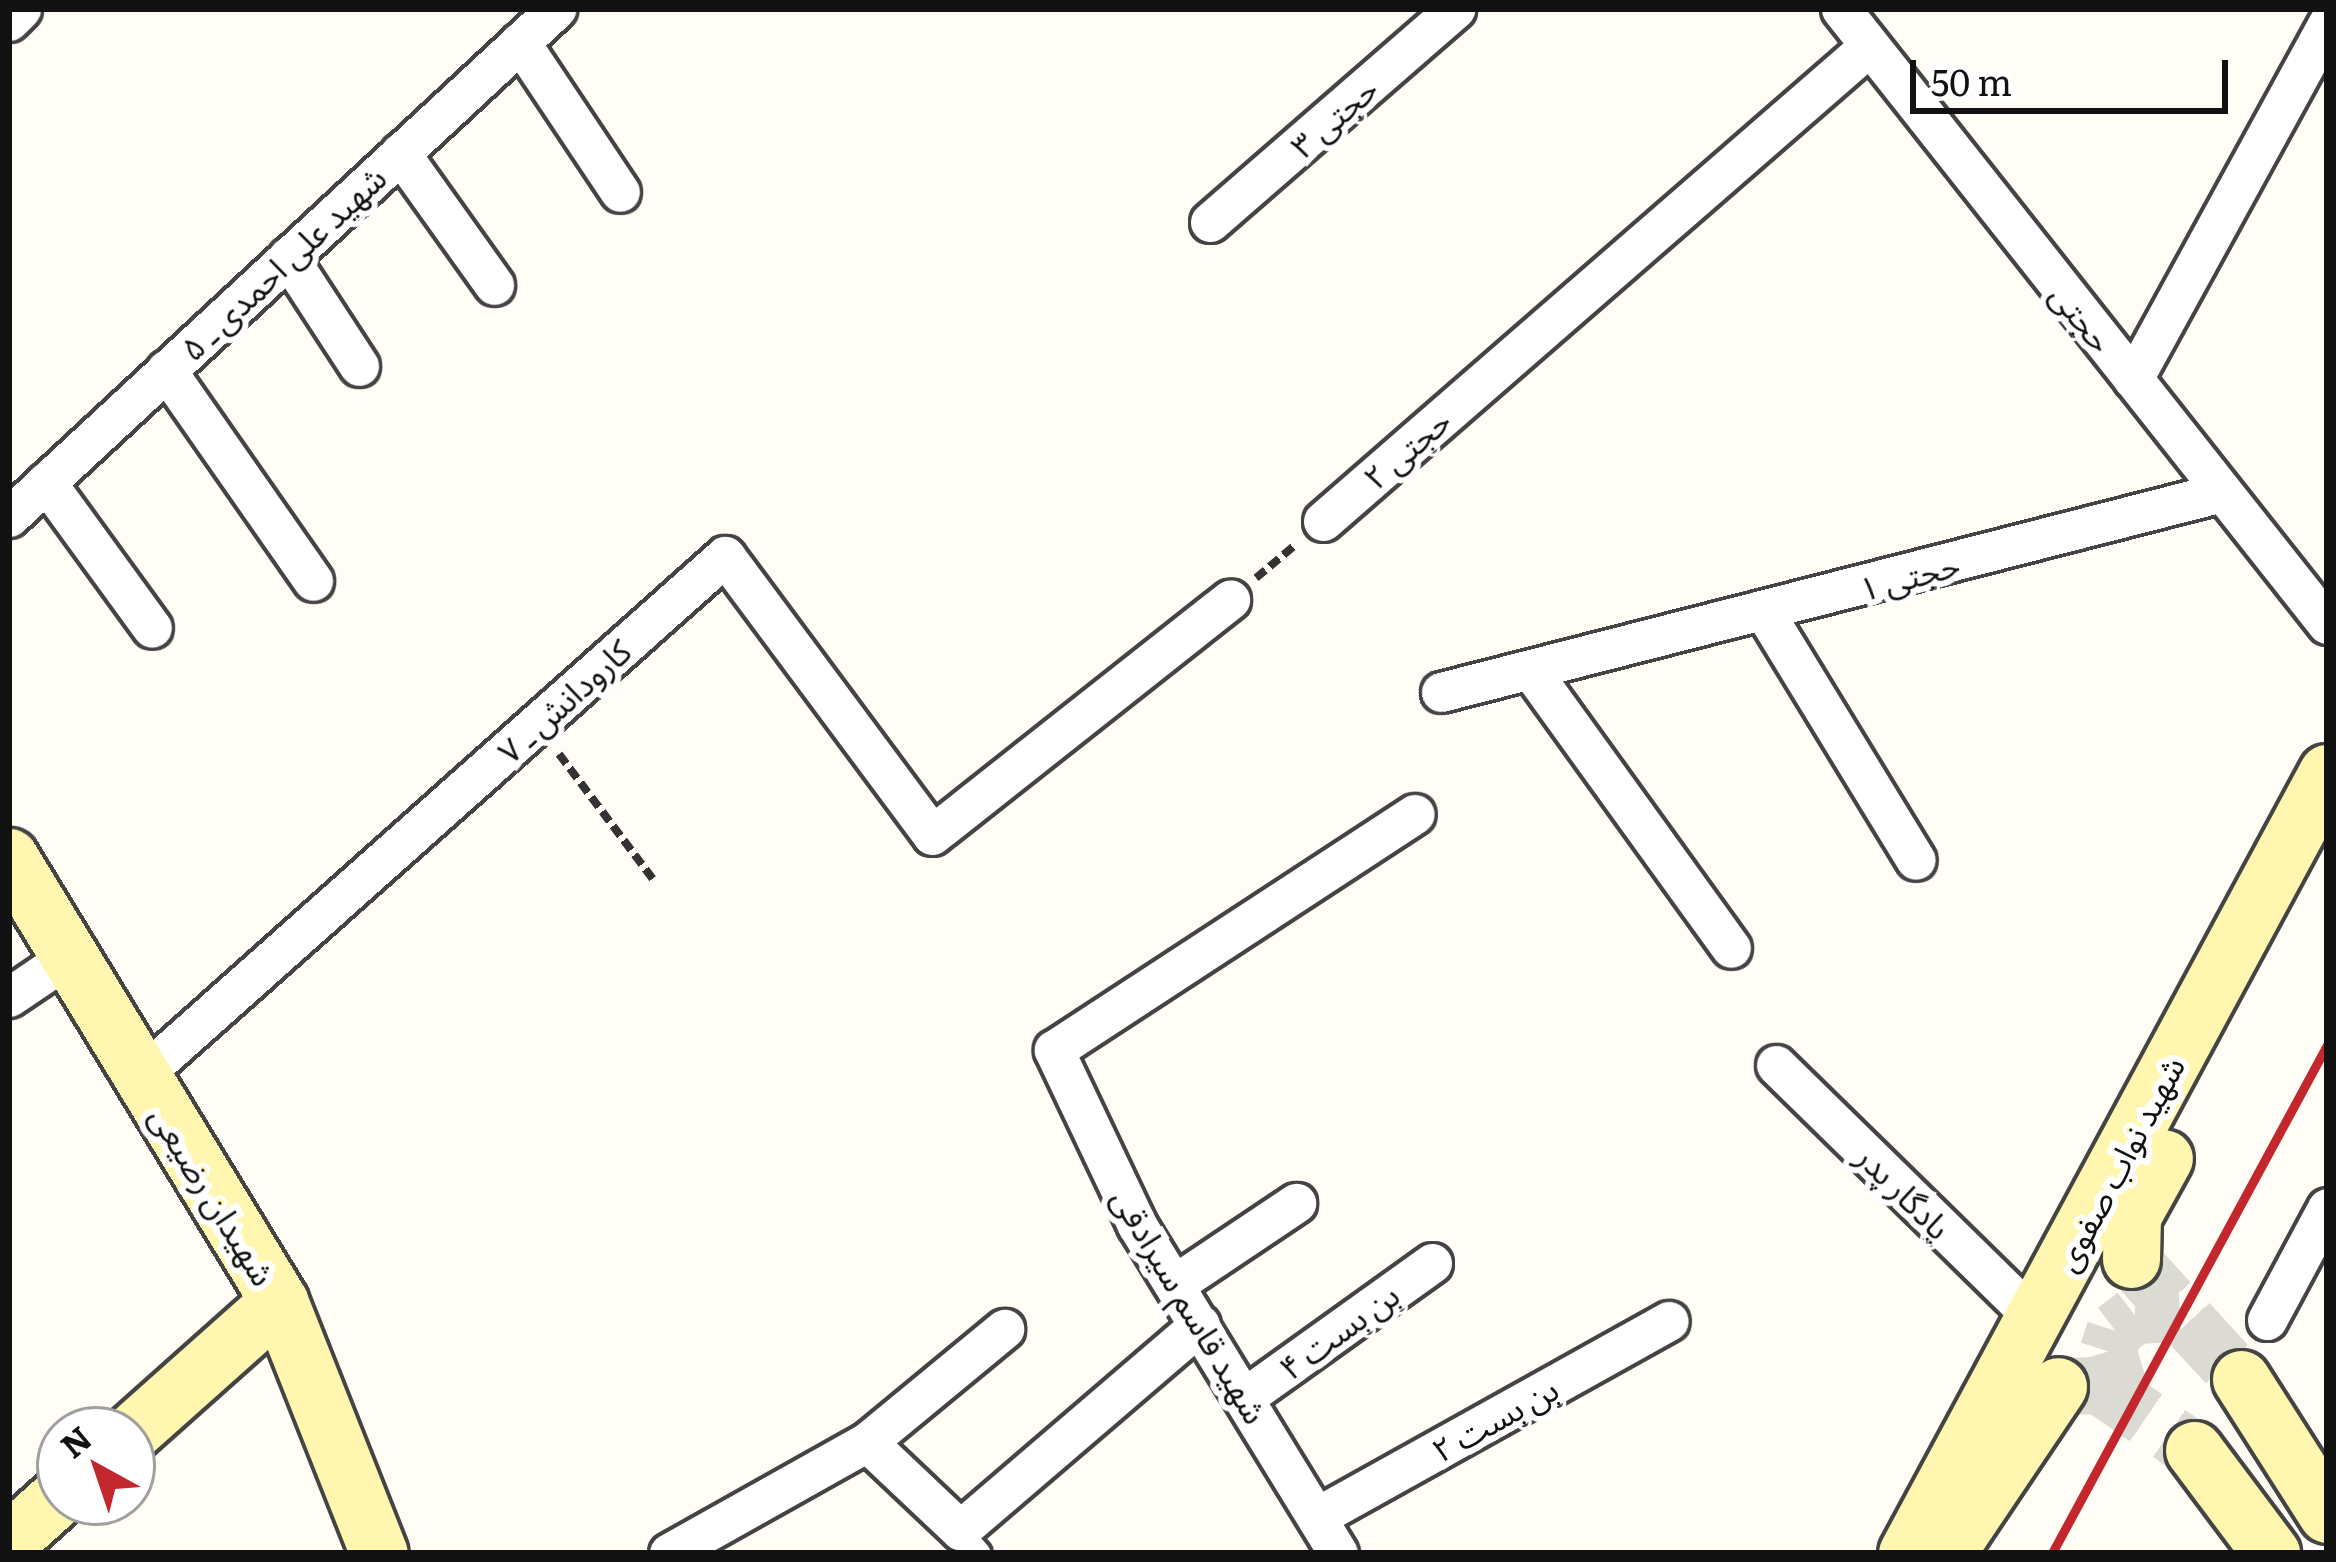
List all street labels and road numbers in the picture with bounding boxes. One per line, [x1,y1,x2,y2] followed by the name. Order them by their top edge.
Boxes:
[1281,67,1385,165] street label: حجتی ۳
[171,157,393,367] street label: شهید علی احمدی ـ ۵
[2043,275,2123,359] street label: حجتی
[1354,399,1458,497] street label: حجتی ۲
[1854,543,1964,607] street label: حجتی ۱
[488,630,638,770] street label: کارودانش ـ ۷
[2045,1049,2191,1277] street label: شهید نواب صفوی
[143,1098,285,1292] street label: شهیدان رضیعی
[1850,1136,1960,1246] street label: یادگار پدر
[1105,1180,1277,1430] street label: شهید قاسم سیرادقی
[1271,1273,1405,1387] street label: بن بست ۴
[1424,1367,1564,1469] street label: بن بست ۲

